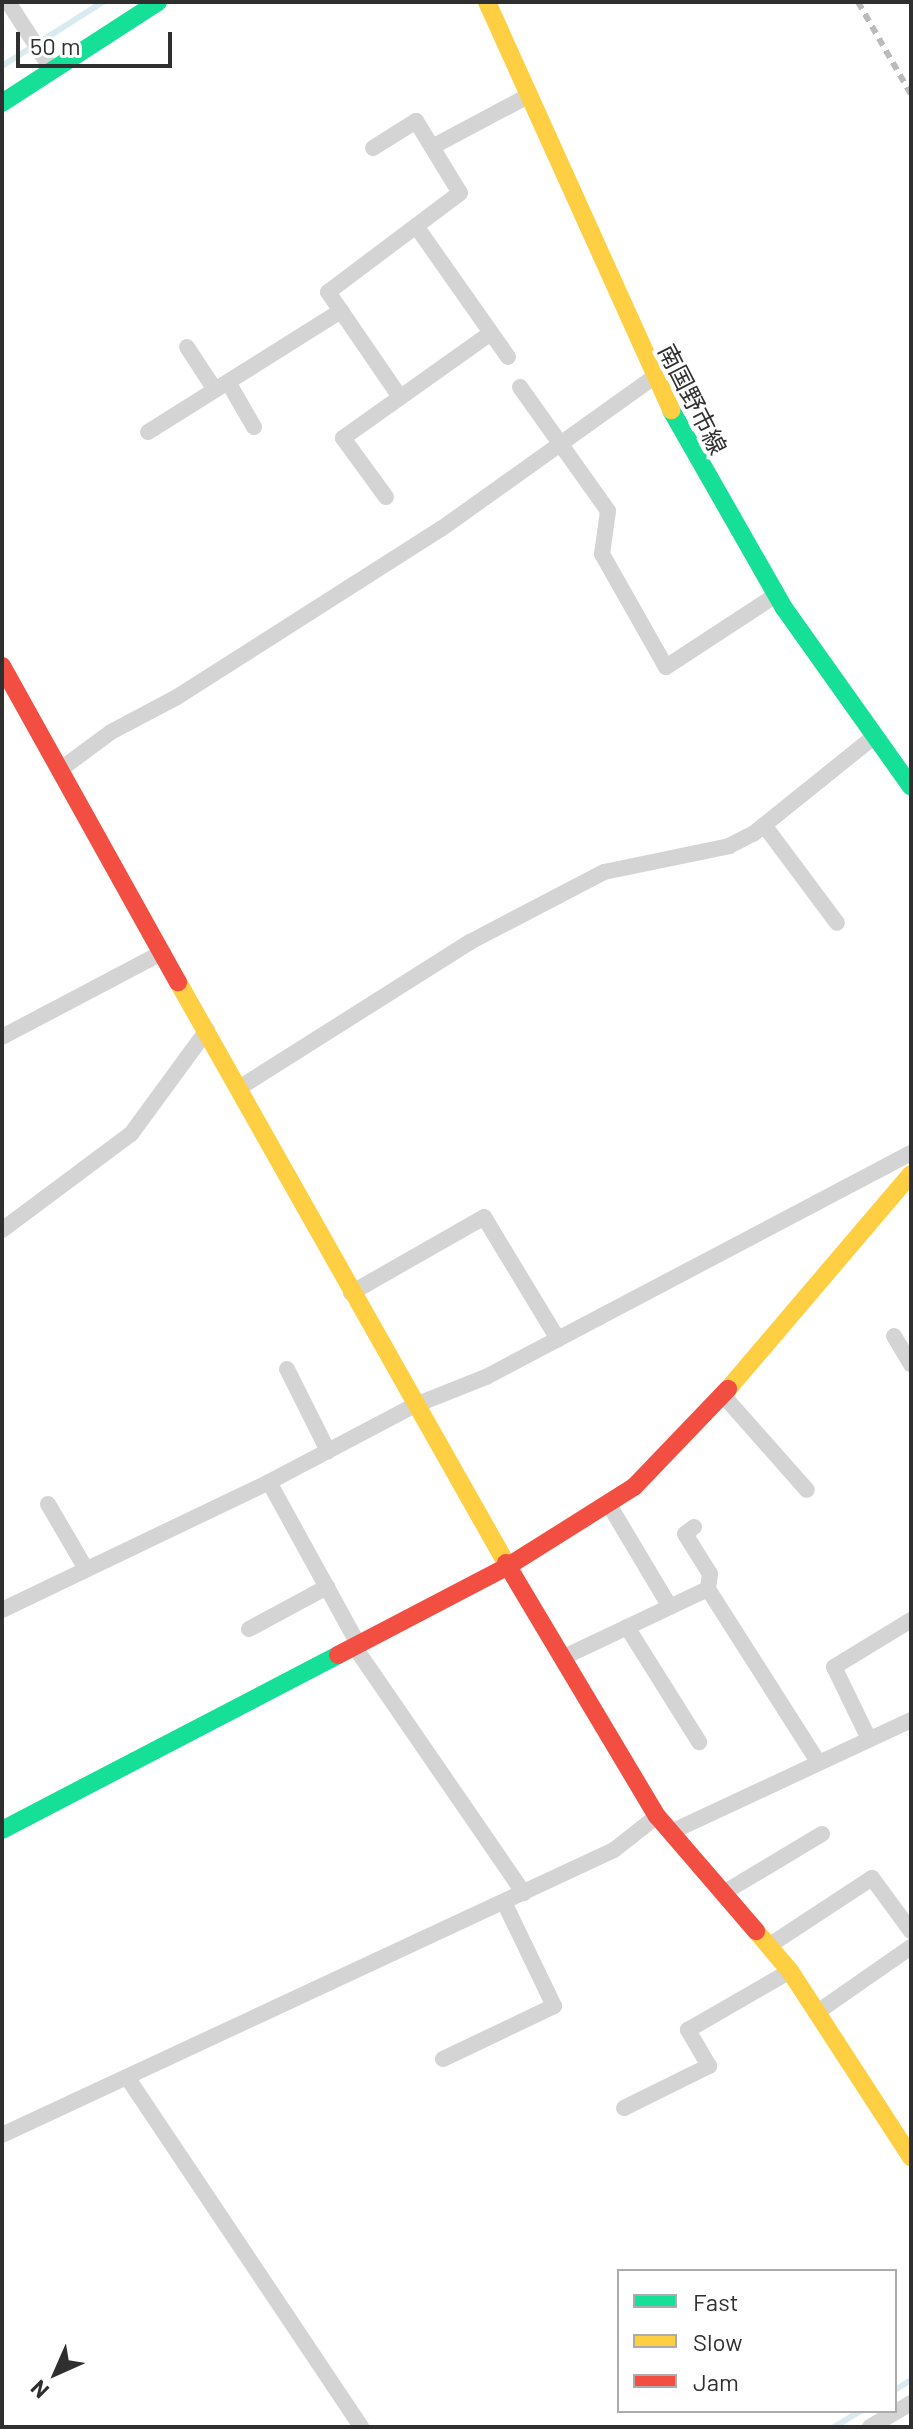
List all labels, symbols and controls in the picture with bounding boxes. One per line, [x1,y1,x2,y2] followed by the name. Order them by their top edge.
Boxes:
[20,16,176,66] scale bar
[30,31,81,60] text: 50 m
[653,339,733,459] street label: 南国野市線
[617,2269,897,2413] legend
[693,2287,738,2316] text: Fast
[693,2327,742,2356] text: Slow
[16,2333,96,2413] north arrow
[693,2367,739,2396] text: Jam
[25,2376,53,2404] text: N

